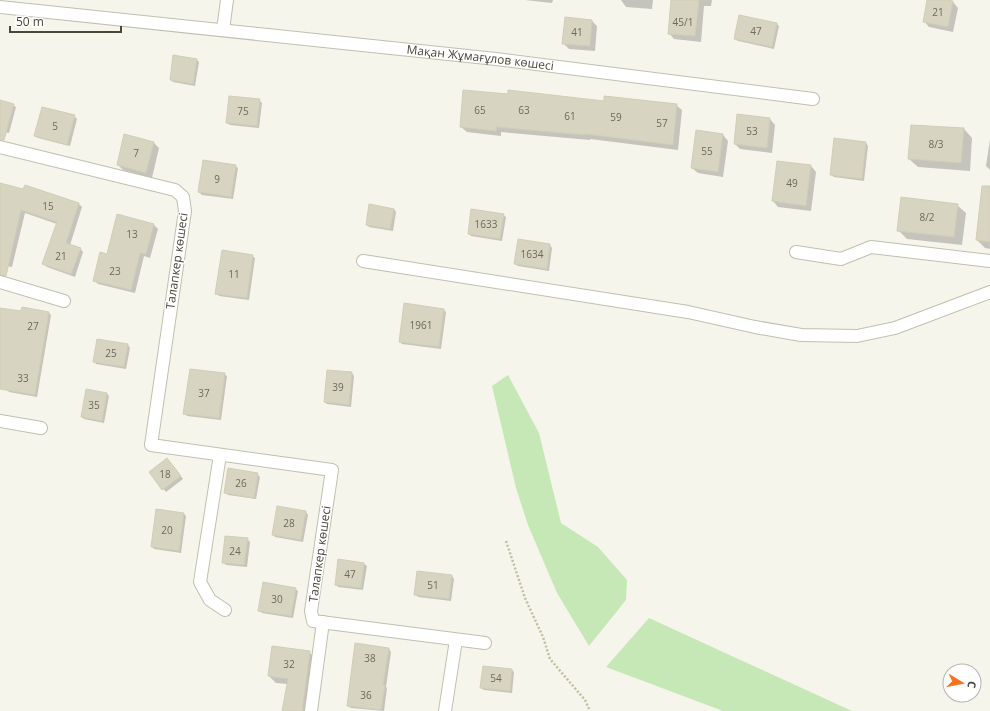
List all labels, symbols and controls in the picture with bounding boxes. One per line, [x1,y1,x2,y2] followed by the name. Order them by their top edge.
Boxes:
[932,5,944,19] house number: 21
[10,8,121,34] scale bar
[16,13,44,30] text: 50 m
[673,15,693,29] house number: 45/1
[750,24,762,38] house number: 47
[571,25,583,39] house number: 41
[406,41,555,74] street label: Мақан Жұмағұлов көшесі
[474,103,486,117] house number: 65
[518,103,530,117] house number: 63
[237,104,249,118] house number: 75
[564,109,576,123] house number: 61
[610,110,622,124] house number: 59
[656,116,668,130] house number: 57
[52,119,58,133] house number: 5
[746,124,758,138] house number: 53
[928,137,944,151] house number: 8/3
[701,144,713,158] house number: 55
[133,146,139,160] house number: 7
[214,172,220,186] house number: 9
[786,176,798,190] house number: 49
[42,199,54,213] house number: 15
[919,210,935,224] house number: 8/2
[161,212,192,310] street label: Талапкер көшесі
[475,217,498,231] house number: 1633
[126,227,138,241] house number: 13
[521,247,544,261] house number: 1634
[55,249,67,263] house number: 21
[109,264,121,278] house number: 23
[228,267,240,281] house number: 11
[410,318,432,332] house number: 1961
[27,319,39,333] house number: 27
[105,346,117,360] house number: 25
[17,371,29,385] house number: 33
[332,380,344,394] house number: 39
[198,386,210,400] house number: 37
[88,398,100,412] house number: 35
[159,467,171,481] house number: 18
[235,476,247,490] house number: 26
[304,505,335,603] street label: Талапкер көшесі
[283,516,295,530] house number: 28
[161,523,173,537] house number: 20
[229,544,241,558] house number: 24
[344,567,356,581] house number: 47
[427,578,439,592] house number: 51
[271,592,283,606] house number: 30
[364,651,376,665] house number: 38
[283,657,295,671] house number: 32
[942,663,982,703] north arrow
[490,671,502,685] house number: 54
[964,680,980,690] text: С
[360,688,372,702] house number: 36

